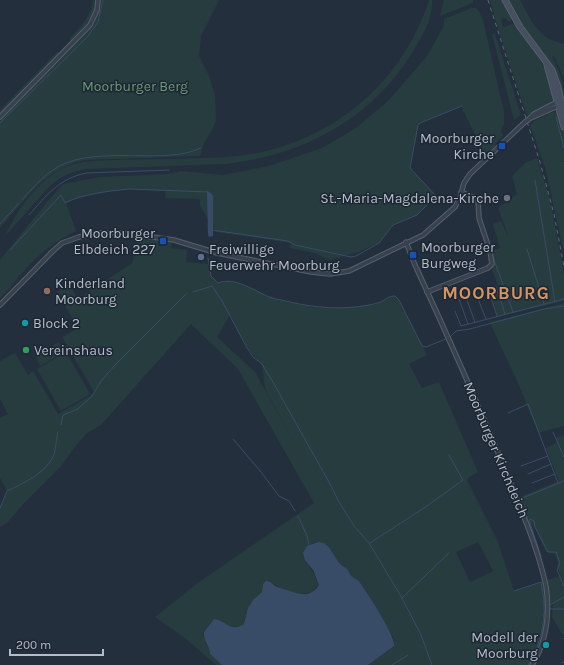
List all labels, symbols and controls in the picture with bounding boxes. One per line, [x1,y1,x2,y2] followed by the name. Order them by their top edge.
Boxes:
[82,78,188,95] park label: Moorburger Berg
[420,130,495,163] place label: Moorburger Kirche
[497,141,507,151] marker: Moorburger Kirche
[320,190,499,207] place label: St.-Maria-Magdalena-Kirche
[502,193,512,203] marker: St.-Maria-Magdalena-Kirche
[73,225,156,258] place label: Moorburger Elbdeich 227
[158,236,168,246] marker: Moorburger Elbdeich 227
[421,239,496,272] place label: Moorburger Burgweg
[209,241,340,274] place label: Freiwillige Feuerwehr Moorburg
[408,250,418,260] marker: Moorburger Burgweg
[196,252,206,262] marker: Freiwillige Feuerwehr Moorburg
[55,275,125,308] place label: Kinderland Moorburg
[442,282,550,304] district label: MOORBURG
[42,286,52,296] marker: Kinderland Moorburg
[33,315,80,332] place label: Block 2
[20,318,30,328] marker: Block 2
[34,342,113,359] place label: Vereinshaus
[21,345,31,355] marker: Vereinshaus
[460,379,532,521] street label: Moorburger Kirchdeich
[471,629,539,662] place label: Modell der Moorburg
[10,631,103,657] scale bar
[16,638,51,652] text: 200 m
[541,640,551,650] marker: Modell der Moorburg

